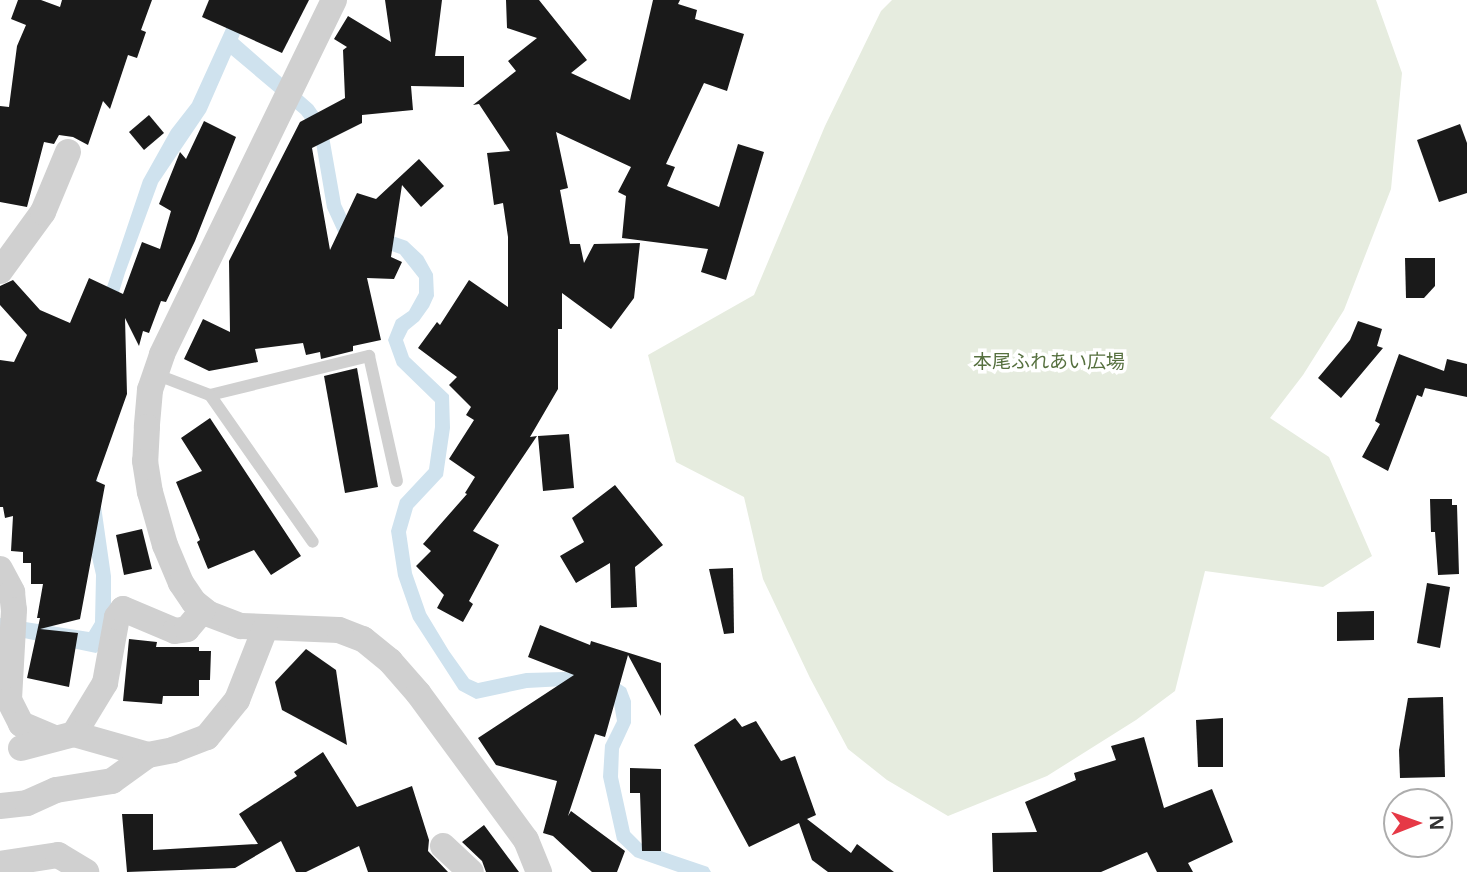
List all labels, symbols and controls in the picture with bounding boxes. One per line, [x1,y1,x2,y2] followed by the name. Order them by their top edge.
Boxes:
[973,351,1125,373] park label: 本尾ふれあい広場
[1383,788,1453,858] north arrow
[1424,815,1450,831] text: N

